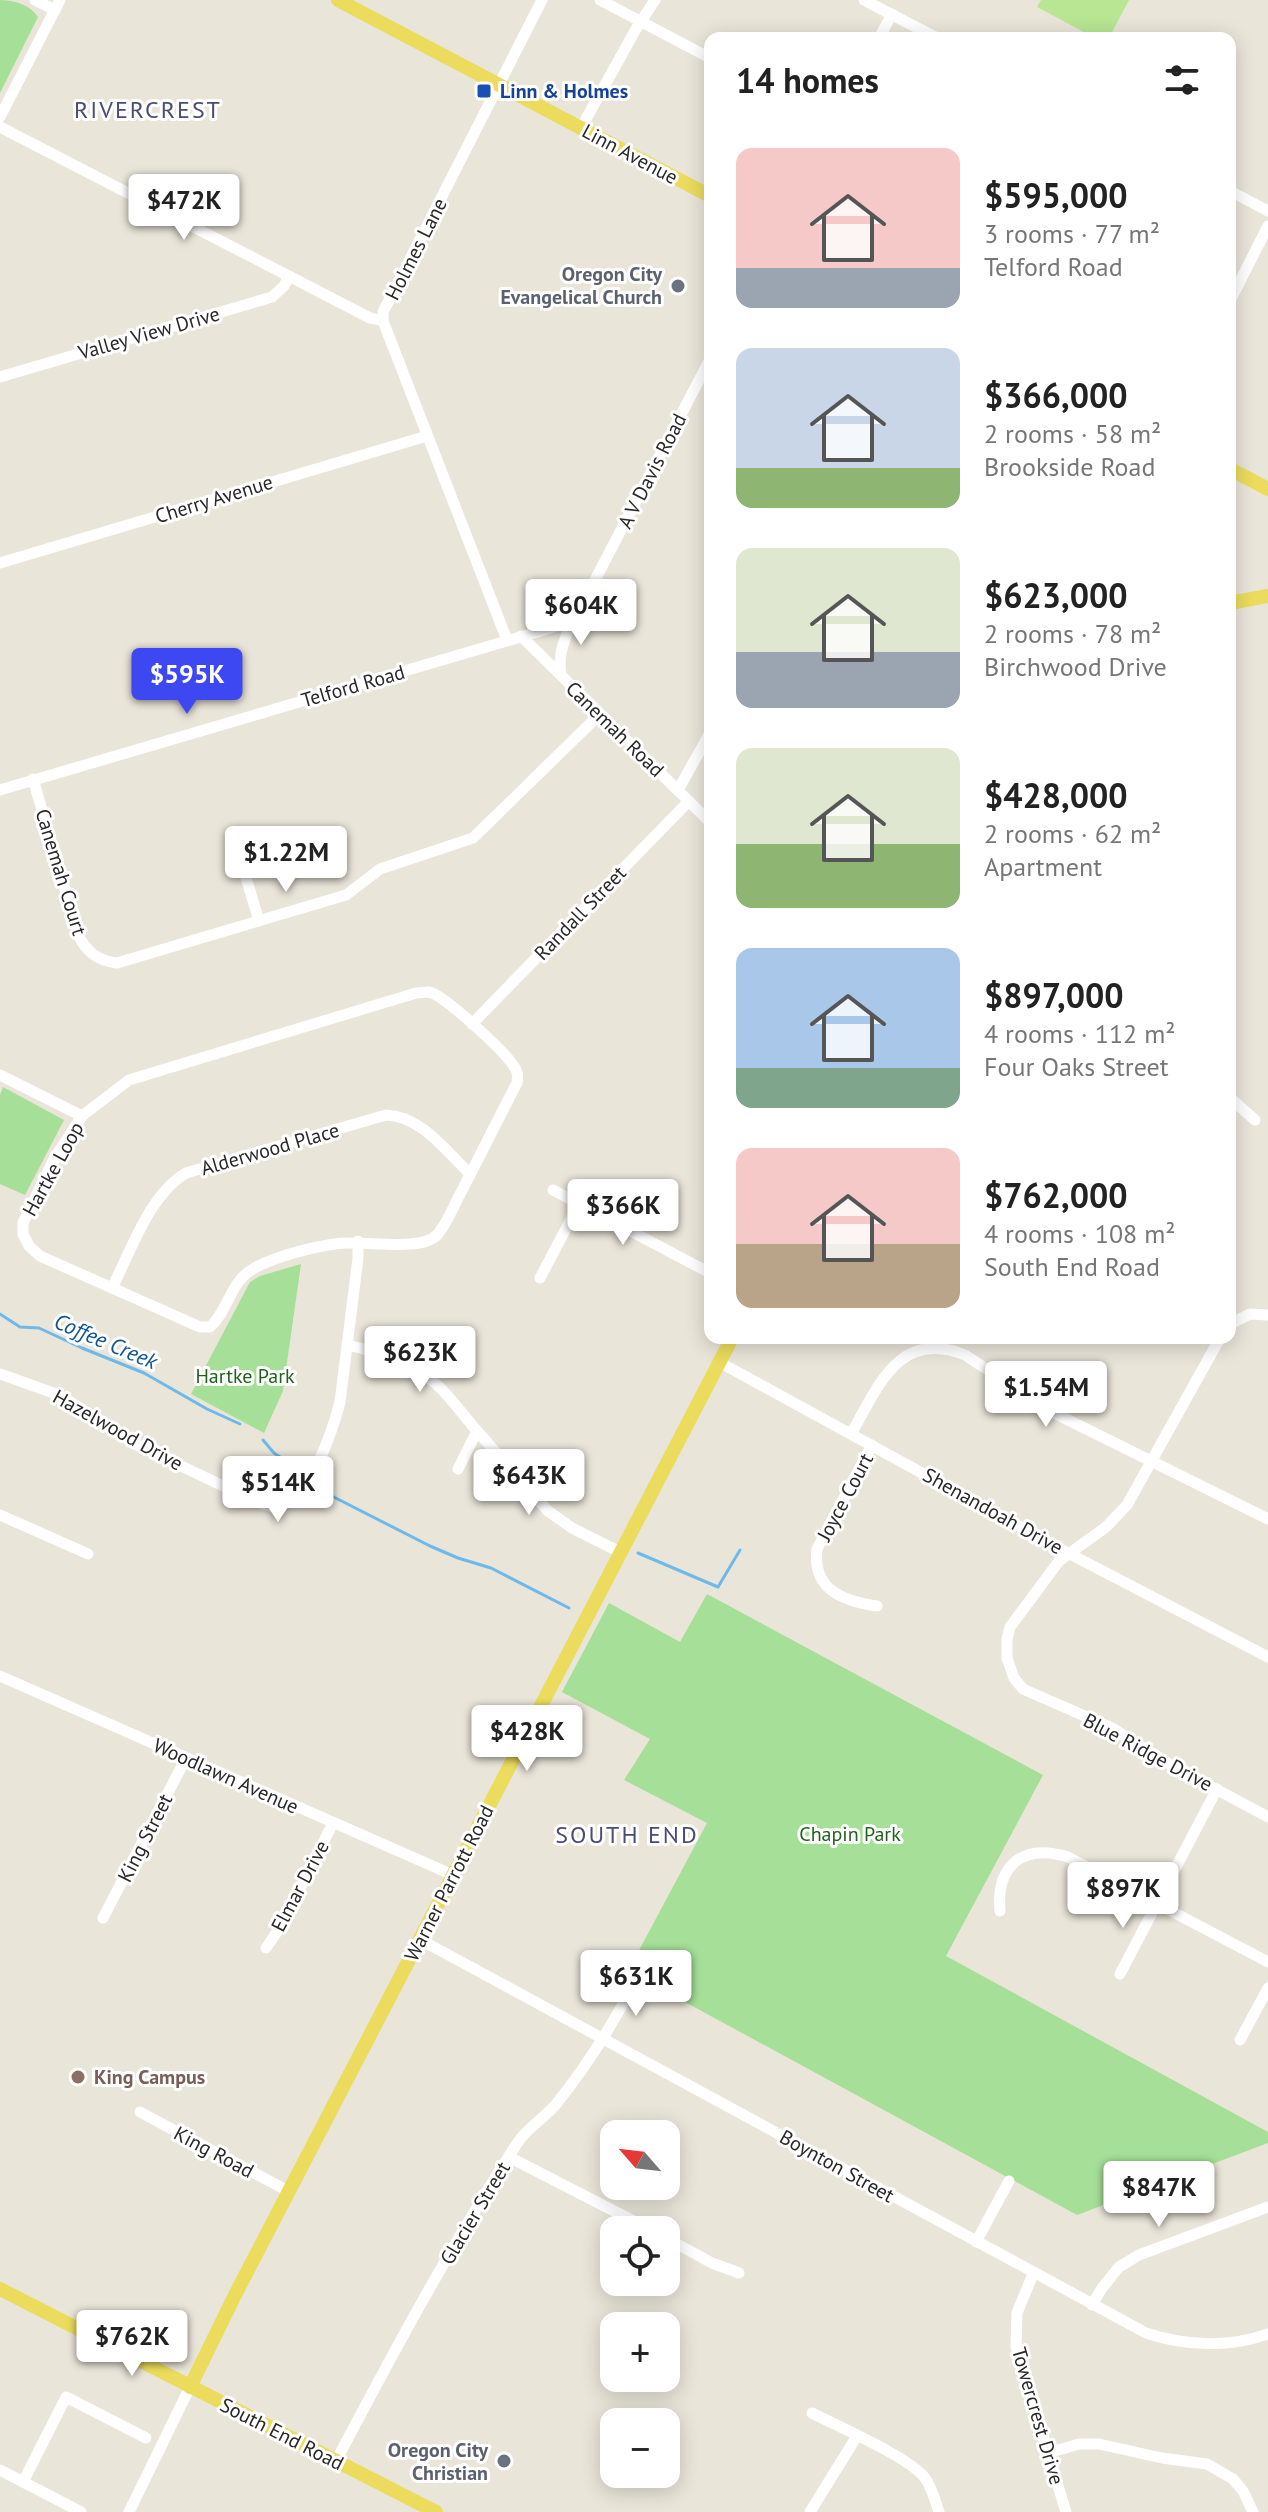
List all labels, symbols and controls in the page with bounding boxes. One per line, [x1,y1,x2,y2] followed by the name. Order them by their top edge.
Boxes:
[736,58,879,102] text: 14 homes
[1160,58,1204,102] icon: filters
[500,78,628,104] place label: Linn & Holmes
[475,82,493,100] marker: Linn & Holmes
[74,94,222,125] district label: RIVERCREST
[578,118,682,190] street label: Linn Avenue
[984,173,1128,217] text: $595,000
[128,174,240,242] pin: $472K
[800,180,896,276] icon: home
[146,183,222,216] text: $472K
[379,194,453,304] street label: Holmes Lane
[984,217,1160,250] text: 3 rooms · 77 m²
[984,250,1123,283] text: Telford Road
[500,261,662,310] place label: Oregon City Evangelical Church
[669,277,687,295] marker: Oregon City Evangelical Church
[74,300,223,366] street label: Valley View Drive
[984,373,1128,417] text: $366,000
[800,380,896,476] icon: home
[612,409,692,533] street label: A V Davis Road
[984,417,1161,450] text: 2 rooms · 58 m²
[984,450,1155,483] text: Brookside Road
[152,469,276,529] street label: Cherry Avenue
[984,573,1128,617] text: $623,000
[525,579,637,647] pin: $604K
[800,580,896,676] icon: home
[543,588,619,621] text: $604K
[984,617,1161,650] text: 2 rooms · 78 m²
[131,648,243,716] pin: $595K
[984,650,1167,683] text: Birchwood Drive
[149,657,225,690] text: $595K
[298,659,408,713] street label: Telford Road
[560,676,670,782] street label: Canemah Road
[984,773,1128,817] text: $428,000
[800,780,896,876] icon: home
[29,806,93,939] street label: Canemah Court
[984,817,1161,850] text: 2 rooms · 62 m²
[221,826,351,894] pin: $1.22M
[243,835,329,868] text: $1.22M
[984,850,1102,883] text: Apartment
[529,860,632,966] street label: Randall Street
[984,973,1123,1017] text: $897,000
[800,980,896,1076] icon: home
[984,1017,1176,1050] text: 4 rooms · 112 m²
[984,1050,1169,1083] text: Four Oaks Street
[16,1117,90,1221] street label: Hartke Loop
[198,1117,342,1181] street label: Alderwood Place
[984,1173,1128,1217] text: $762,000
[567,1179,679,1247] pin: $366K
[800,1180,896,1276] icon: home
[585,1188,661,1221] text: $366K
[984,1217,1176,1250] text: 4 rooms · 108 m²
[984,1250,1160,1283] text: South End Road
[50,1307,163,1376] water label: Coffee Creek
[364,1326,476,1394] pin: $623K
[382,1335,458,1368] text: $623K
[981,1361,1111,1429] pin: $1.54M
[195,1363,295,1389] park label: Hartke Park
[1003,1370,1089,1403] text: $1.54M
[48,1384,188,1476] street label: Hazelwood Drive
[811,1448,879,1546] street label: Joyce Court
[473,1449,585,1517] pin: $643K
[222,1456,334,1524] pin: $514K
[491,1458,567,1491] text: $643K
[918,1462,1068,1560] street label: Shenandoah Drive
[240,1465,316,1498] text: $514K
[471,1705,583,1773] pin: $428K
[1079,1707,1217,1797] street label: Blue Ridge Drive
[489,1714,565,1747] text: $428K
[149,1732,303,1820] street label: Woodlawn Avenue
[112,1789,178,1887] street label: King Street
[398,1801,500,1965] street label: Warner Parrott Road
[555,1819,699,1850] district label: SOUTH END
[799,1821,901,1847] park label: Chapin Park
[265,1836,335,1936] street label: Elmar Drive
[1067,1862,1179,1930] pin: $897K
[1085,1871,1161,1904] text: $897K
[580,1950,692,2018] pin: $631K
[598,1959,674,1992] text: $631K
[94,2064,205,2090] place label: King Campus
[69,2068,87,2086] marker: King Campus
[170,2120,258,2184] street label: King Road
[600,2120,680,2200] north arrow
[600,2120,680,2488] map controls
[775,2124,899,2208] street label: Boynton Street
[434,2157,516,2269] street label: Glacier Street
[1103,2161,1215,2229] pin: $847K
[1121,2170,1197,2203] text: $847K
[600,2216,680,2296] button: locate
[76,2310,188,2378] pin: $762K
[600,2312,680,2392] button: +
[94,2319,170,2352] text: $762K
[1006,2344,1070,2488] street label: Towercrest Drive
[216,2392,348,2476] street label: South End Road
[600,2408,680,2488] button: −
[388,2437,488,2486] place label: Oregon City Christian
[495,2452,513,2470] marker: Oregon City Christian

